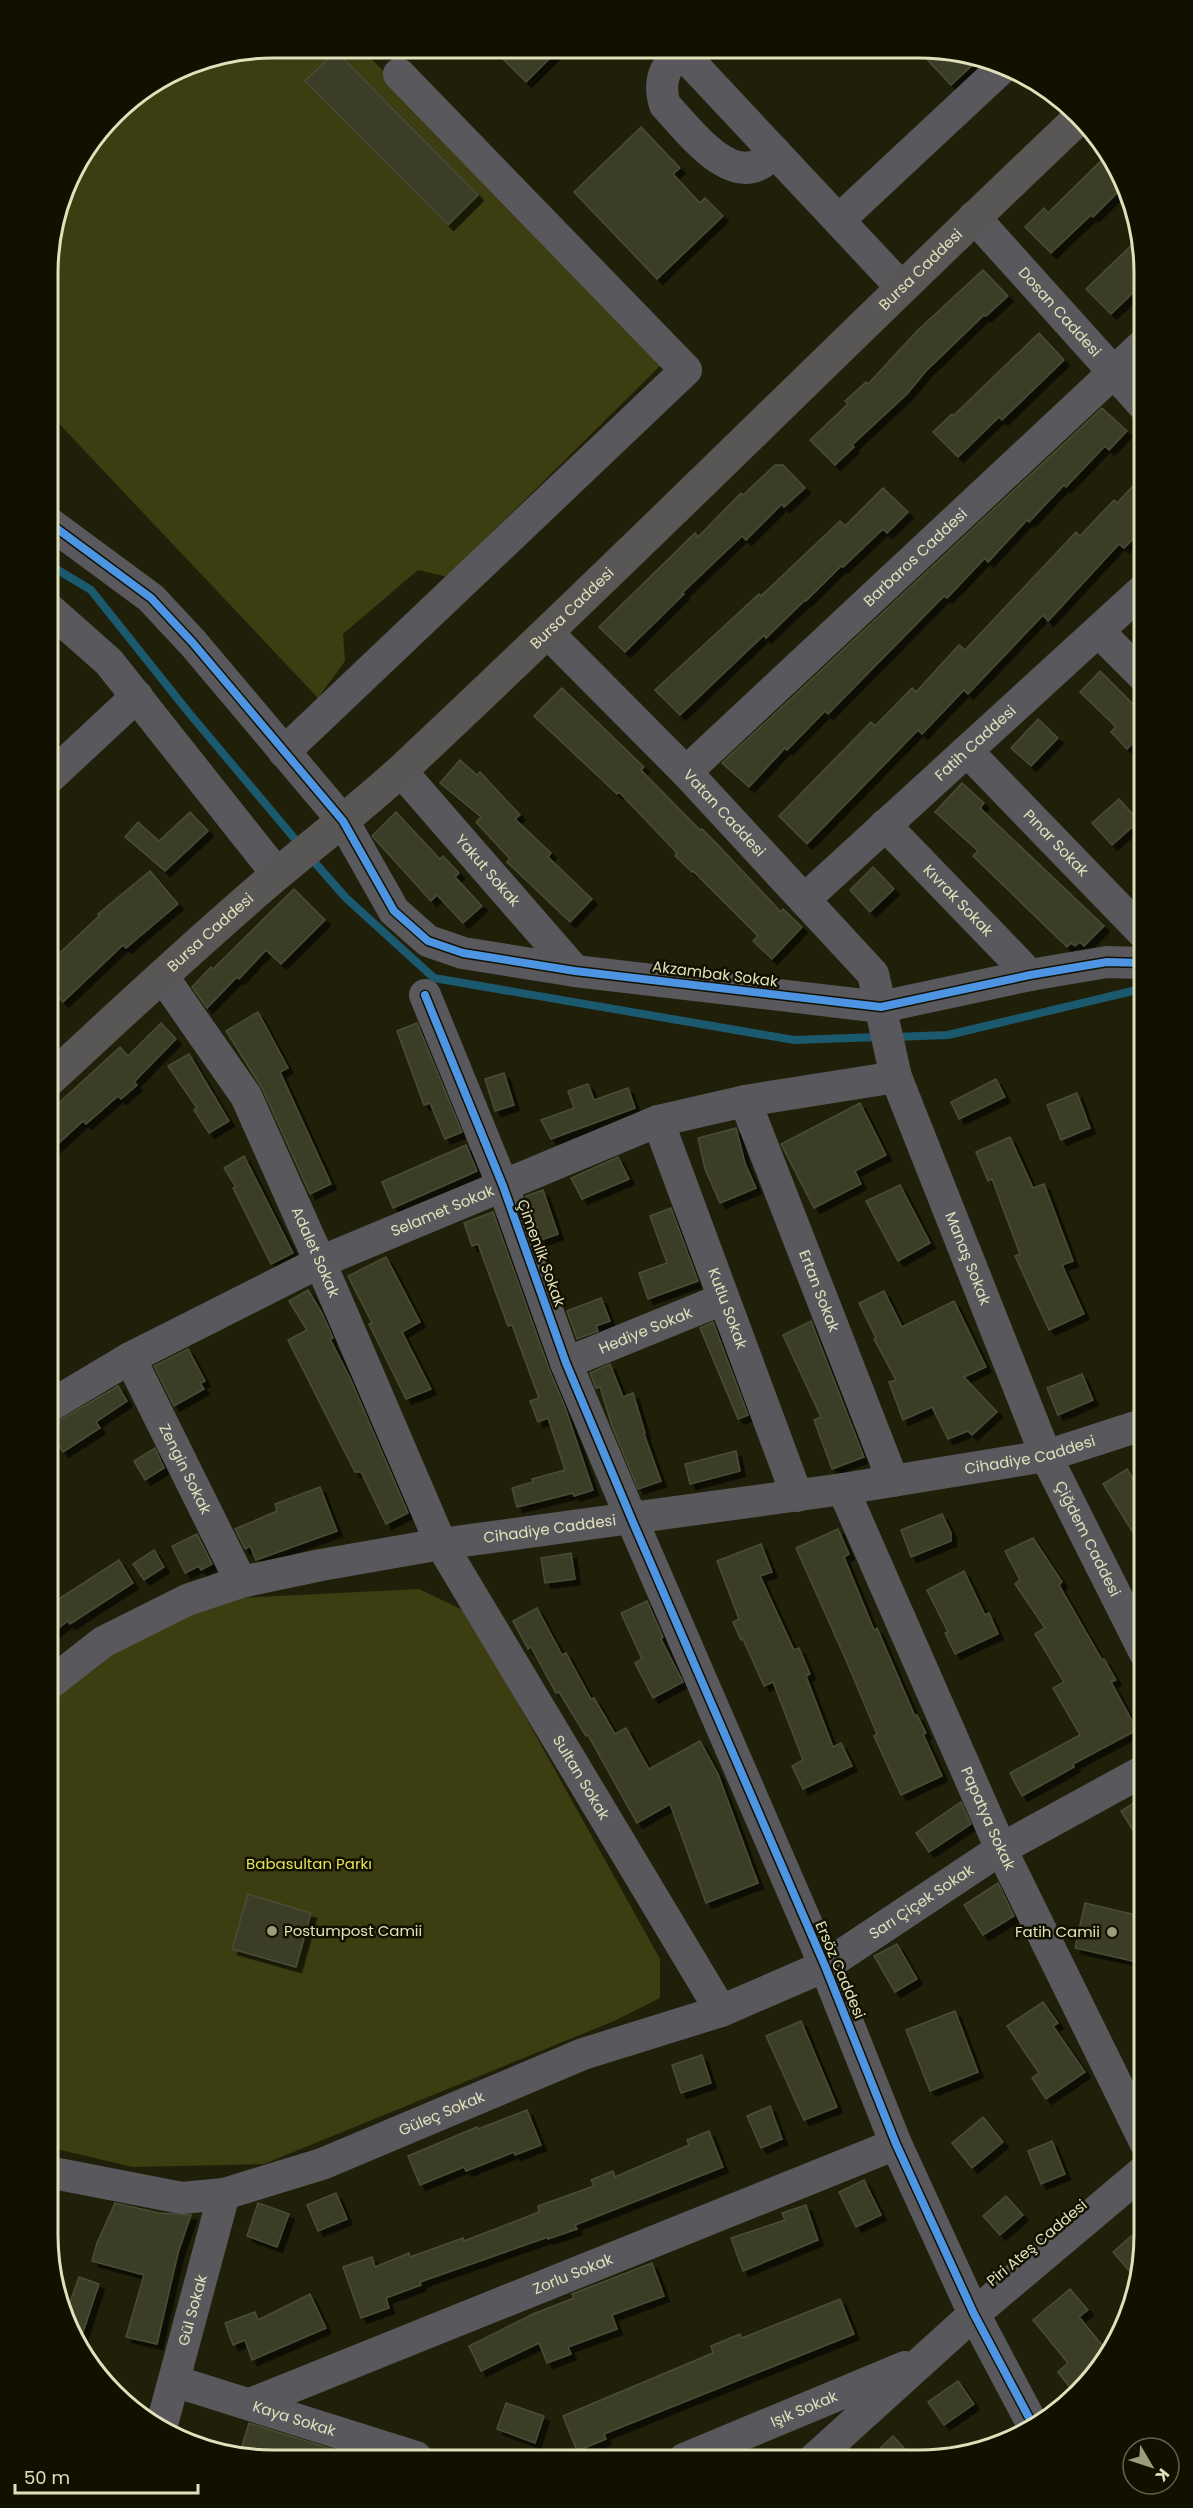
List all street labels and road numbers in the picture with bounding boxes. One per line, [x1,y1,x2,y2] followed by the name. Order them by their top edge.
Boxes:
[874,224,967,315] street label: Bursa Caddesi
[1014,262,1106,361] street label: Dosan Caddesi
[859,503,972,611] street label: Barbaros Caddesi
[525,562,618,653] street label: Bursa Caddesi
[930,700,1020,785] street label: Fatih Caddesi
[679,764,770,861] street label: Vatan Caddesi
[1019,805,1094,881] street label: Pınar Sokak
[451,830,526,911] street label: Yakut Sokak
[919,860,998,941] street label: Kıvrak Sokak
[162,888,258,976] street label: Bursa Caddesi
[651,955,779,992] street label: Akzambak Sokak
[387,1179,497,1241] street label: Selamet Sokak
[512,1196,571,1310] street label: Çimenlik Sokak
[287,1203,345,1301] street label: Adalet Sokak
[940,1209,996,1308] street label: Manaş Sokak
[794,1247,845,1335] street label: Ertan Sokak
[703,1265,753,1352] street label: Kutlu Sokak
[595,1301,696,1359] street label: Hediye Sokak
[154,1420,217,1518] street label: Zengin Sokak
[963,1430,1098,1479] street label: Cihadiye Caddesi
[1050,1477,1126,1600] street label: Çiğdem Caddesi
[482,1509,617,1548] street label: Cihadiye Caddesi
[548,1731,615,1824] street label: Sultan Sokak
[956,1763,1021,1874] street label: Papatya Sokak
[865,1859,978,1944] street label: Sarı Çiçek Sokak
[810,1918,871,2022] street label: Ersöz Caddesi
[395,2086,488,2141] street label: Güleç Sokak
[982,2194,1091,2291] street label: Piri Ateş Caddesi
[529,2248,616,2299] street label: Zorlu Sokak
[173,2272,212,2348] street label: Gül Sokak
[767,2385,841,2432] street label: Işık Sokak
[250,2395,339,2441] street label: Kaya Sokak

